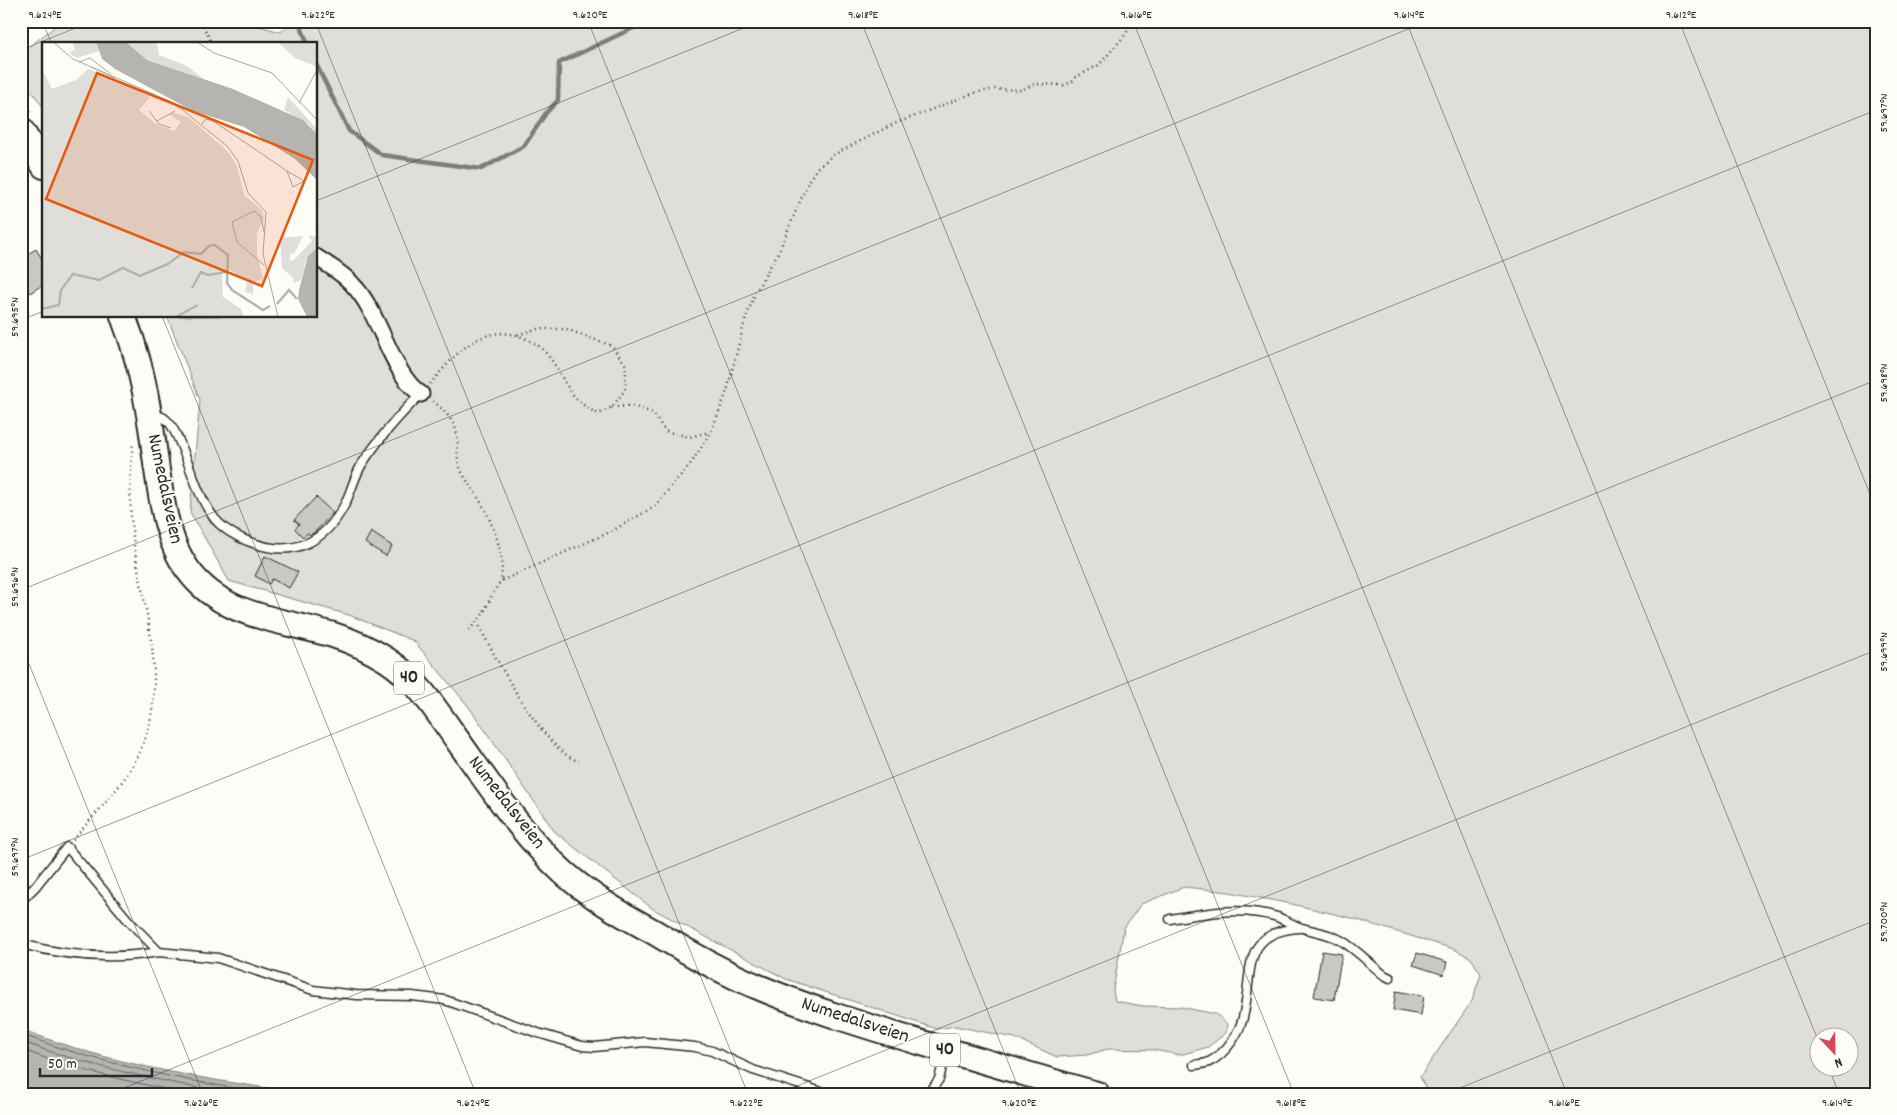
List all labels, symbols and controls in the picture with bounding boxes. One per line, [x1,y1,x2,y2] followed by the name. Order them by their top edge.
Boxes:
[29,7,62,24] text: 9.624°E
[301,7,335,24] text: 9.622°E
[573,7,608,24] text: 9.620°E
[848,7,879,24] text: 9.618°E
[1120,7,1152,24] text: 9.616°E
[1394,7,1425,24] text: 9.614°E
[1666,7,1697,24] text: 9.612°E
[42,42,318,318] inset map
[1876,94,1893,132] text: 59.697°N
[7,297,24,337] text: 59.695°N
[1876,363,1893,403] text: 59.698°N
[139,431,189,547] street label: Numedalsveien
[7,567,24,607] text: 59.696°N
[1876,632,1893,672] text: 59.699°N
[394,661,424,694] road number: 40
[461,750,551,856] street label: Numedalsveien
[7,838,24,876] text: 59.697°N
[1876,902,1893,942] text: 59.700°N
[797,990,913,1052] street label: Numedalsveien
[1810,1028,1860,1078] north arrow
[930,1034,960,1066] road number: 40
[40,1045,152,1077] scale bar
[1831,1052,1845,1073] text: N
[48,1054,77,1076] text: 50 m
[184,1095,218,1112] text: 9.626°E
[457,1095,490,1112] text: 9.624°E
[729,1095,763,1112] text: 9.622°E
[1002,1095,1037,1112] text: 9.620°E
[1276,1095,1307,1112] text: 9.618°E
[1548,1095,1580,1112] text: 9.616°E
[1822,1095,1853,1112] text: 9.614°E

